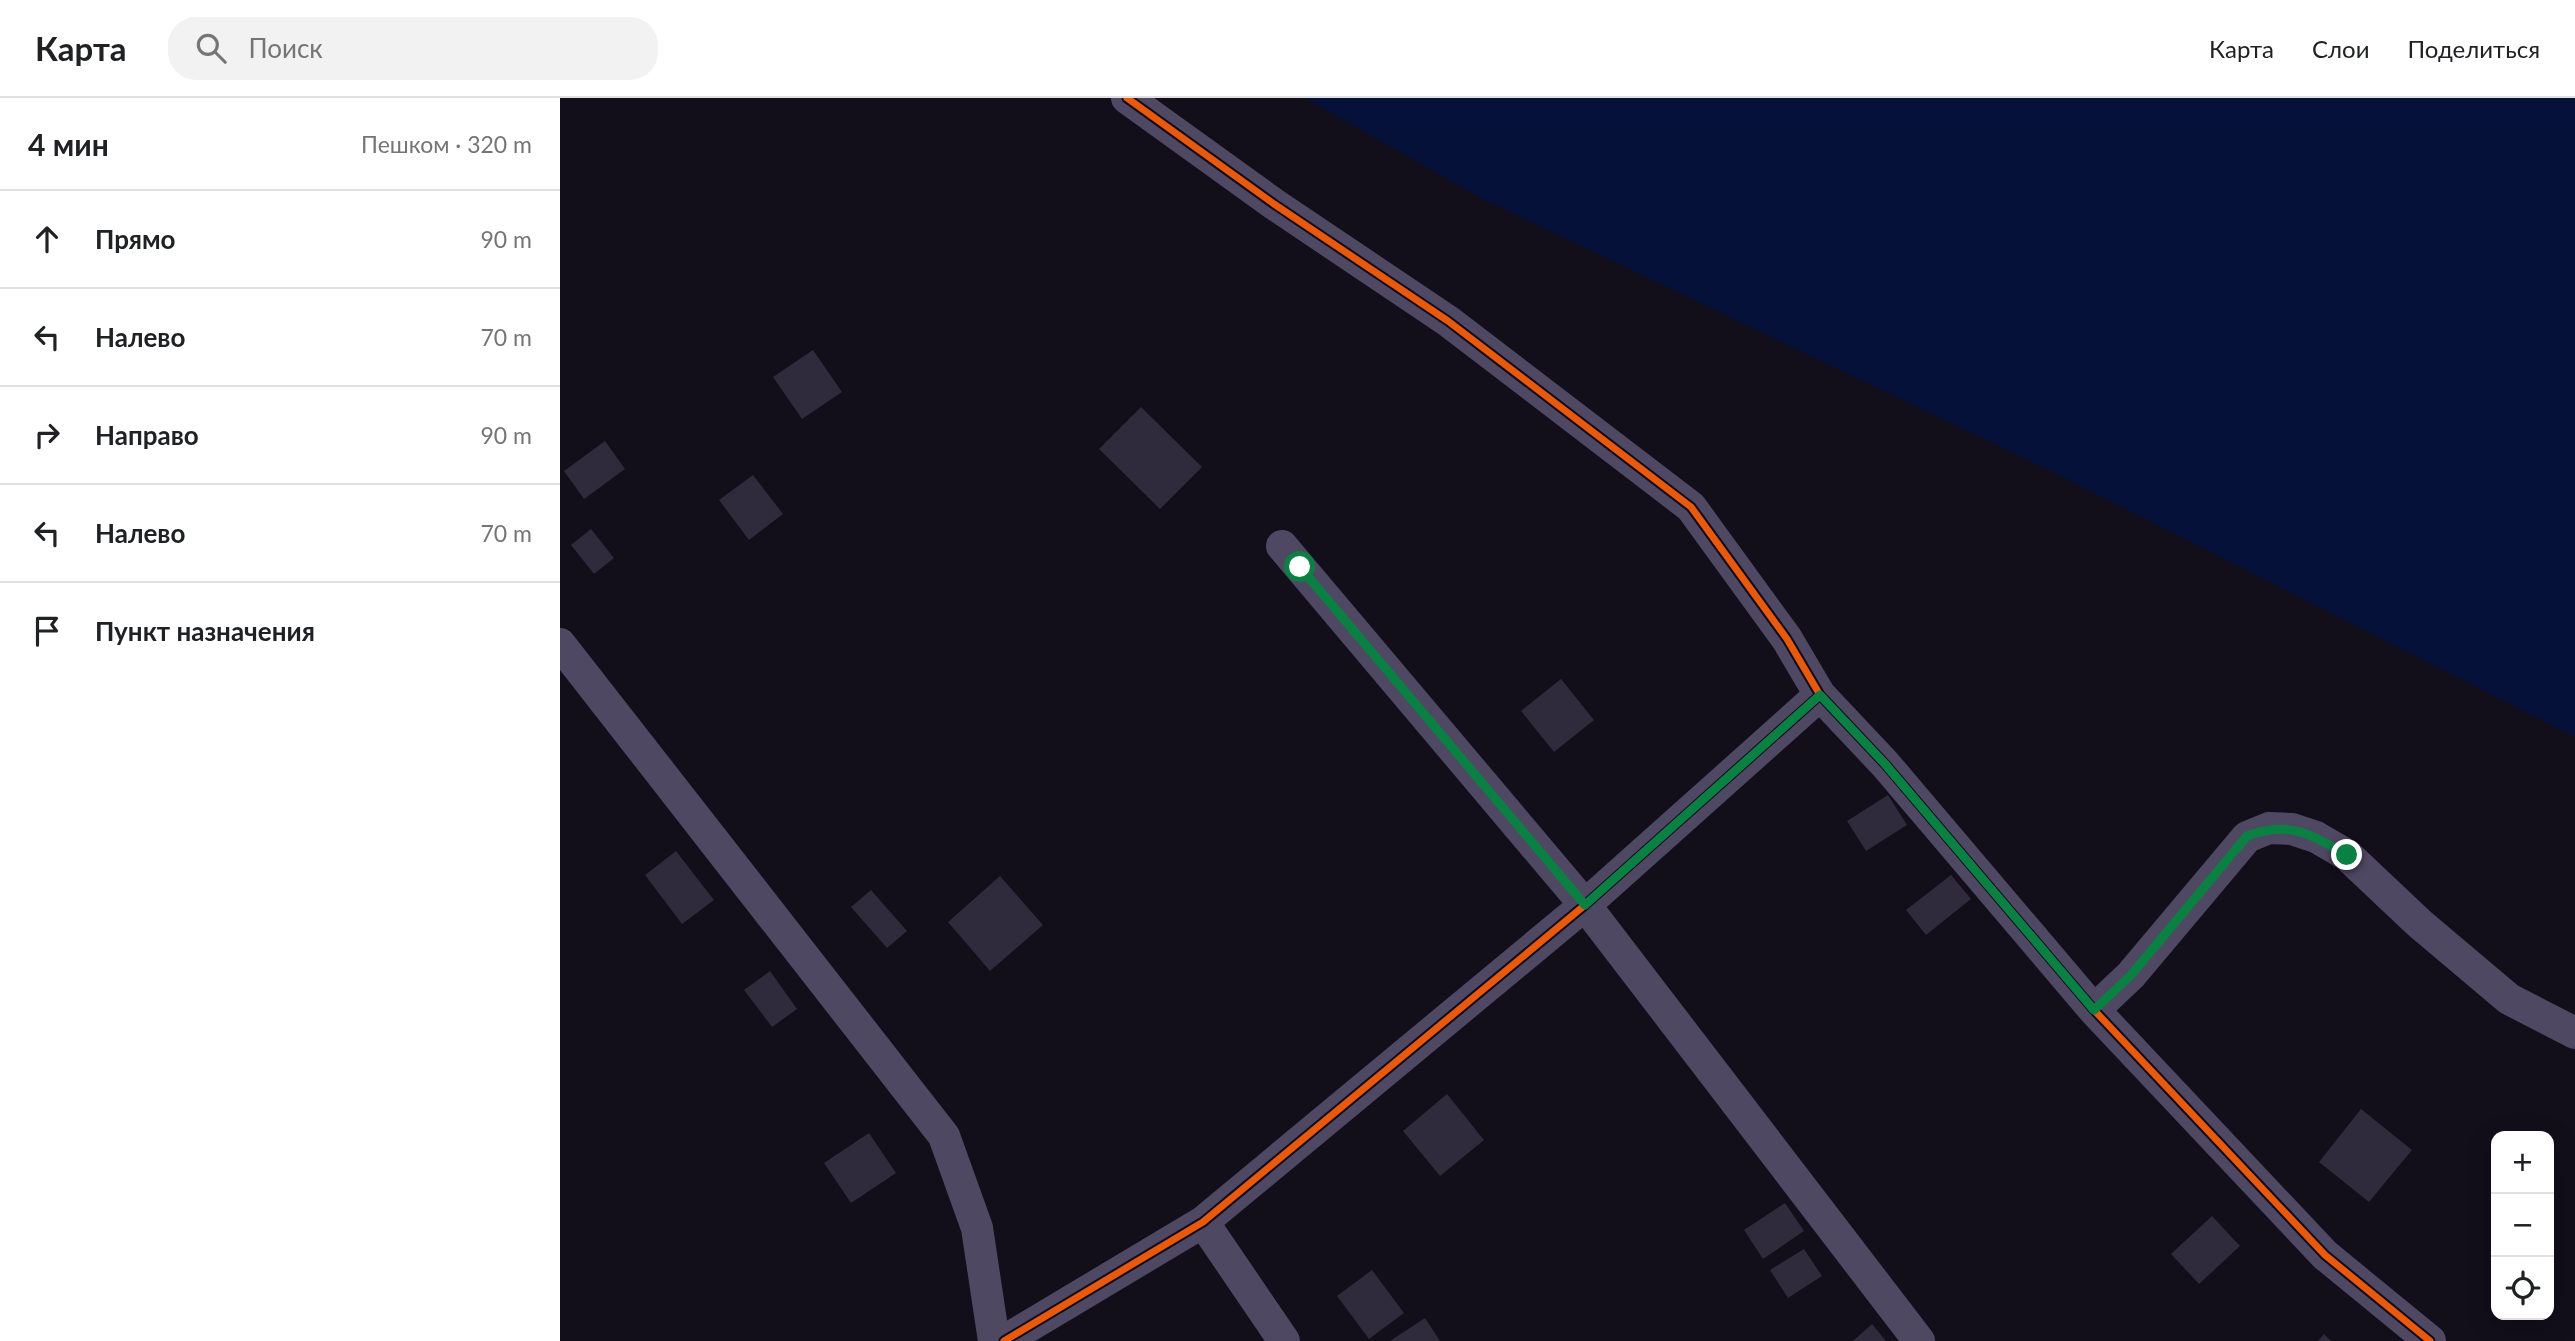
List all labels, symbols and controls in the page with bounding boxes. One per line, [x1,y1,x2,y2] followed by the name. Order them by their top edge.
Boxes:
[168,17,658,80] search box
[35,28,126,68] text: Карта
[192,29,230,67] icon: search
[248,32,323,64] text: Поиск
[2209,34,2274,63] text: Карта
[2312,34,2369,63] text: Слои
[2407,34,2540,63] text: Поделиться
[28,126,109,162] text: 4 мин
[361,130,532,158] text: Пешком · 320 m
[28,220,66,258] icon: ahead
[95,223,176,255] text: Прямо
[481,225,532,253] text: 90 m
[28,318,66,356] icon: left
[95,321,185,353] text: Налево
[481,323,532,351] text: 70 m
[28,416,66,454] icon: right
[95,419,199,451] text: Направо
[481,421,532,449] text: 90 m
[28,514,66,552] icon: left
[95,517,185,549] text: Налево
[481,519,532,547] text: 70 m
[1284,551,1315,582] route start
[28,612,66,650] icon: arrive
[95,615,315,647] text: Пункт назначения
[2331,839,2362,870] route end
[2491,1131,2554,1320] map controls
[2491,1131,2554,1194] button: +
[2491,1194,2554,1257] button: −
[2491,1257,2554,1320] button: locate

